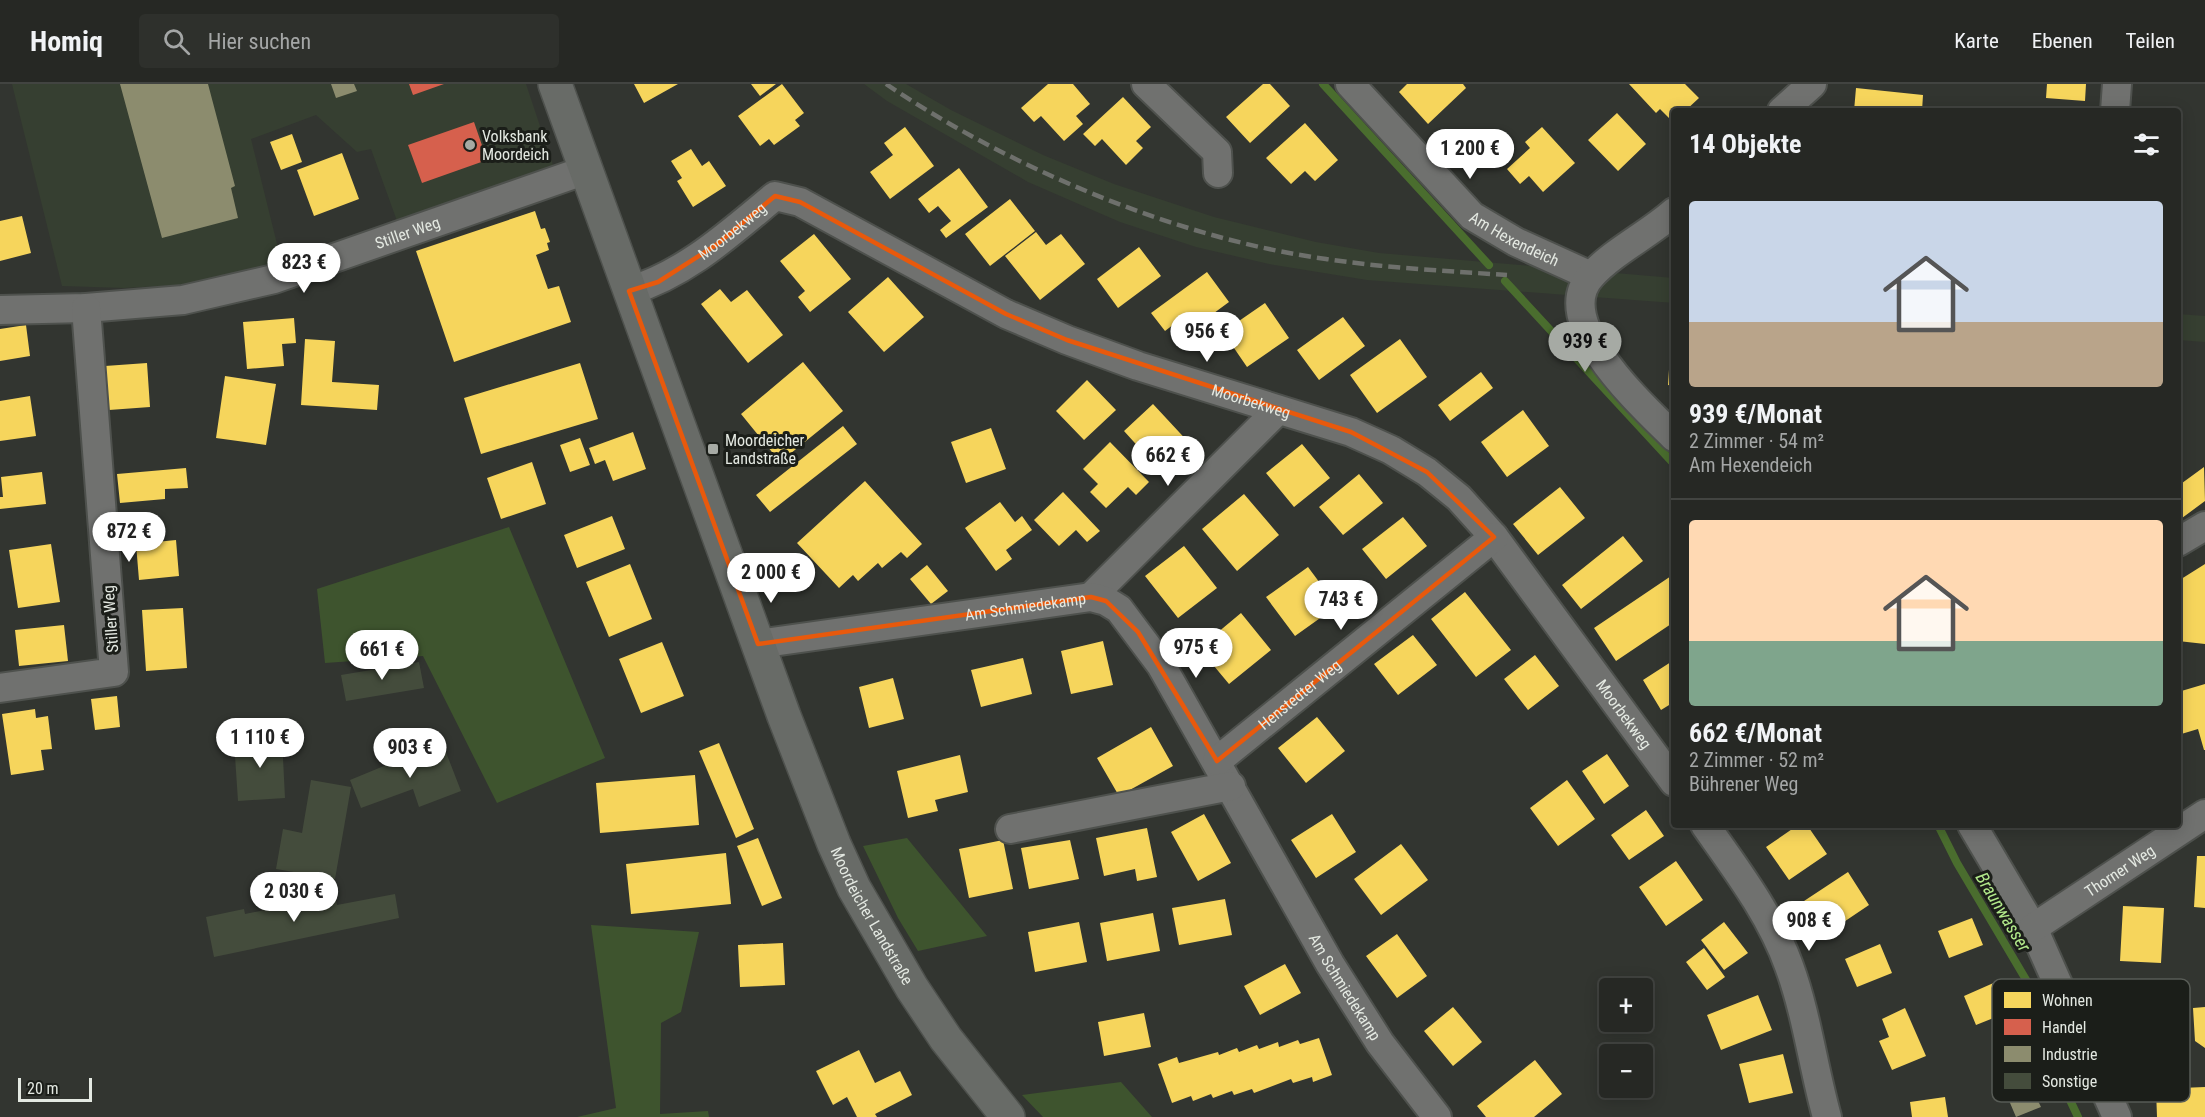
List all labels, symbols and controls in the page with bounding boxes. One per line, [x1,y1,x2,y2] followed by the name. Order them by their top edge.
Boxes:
[139,14,559,68] search box
[30,25,103,58] text: Homiq
[160,25,193,58] icon: search
[208,29,311,54] text: Hier suchen
[1954,29,1999,53] text: Karte
[2032,29,2093,53] text: Ebenen
[2126,29,2175,53] text: Teilen
[482,127,549,164] place label: Volksbank Moordeich
[2130,128,2163,161] icon: filters
[1415,129,1525,180] pin: 1 200 €
[1689,129,1802,159] text: 14 Objekte
[1440,136,1500,160] text: 1 200 €
[463,138,477,152] marker: Volksbank Moordeich
[695,198,770,264] street label: Moorbekweg
[1466,208,1562,270] street label: Am Hexendeich
[373,213,442,253] street label: Stiller Weg
[1872,240,1980,348] icon: home
[262,243,346,294] pin: 823 €
[281,250,327,274] text: 823 €
[1165,312,1249,363] pin: 956 €
[1184,319,1230,343] text: 956 €
[1543,322,1627,373] pin: 939 €
[1562,329,1608,353] text: 939 €
[1209,380,1293,423] street label: Moorbekweg
[1689,399,1822,429] text: 939 €/Monat
[1689,429,1824,453] text: 2 Zimmer · 54 m²
[725,431,805,468] place label: Moordeicher Landstraße
[1126,436,1210,487] pin: 662 €
[706,442,720,456] marker: Moordeicher Landstraße
[1145,443,1191,467] text: 662 €
[1689,453,1812,477] text: Am Hexendeich
[87,512,171,563] pin: 872 €
[106,519,152,543] text: 872 €
[716,553,826,604] pin: 2 000 €
[1872,559,1980,667] icon: home
[741,560,801,584] text: 2 000 €
[1299,580,1383,631] pin: 743 €
[99,585,122,653] street label: Stiller Weg
[1318,587,1364,611] text: 743 €
[964,589,1087,625] street label: Am Schmiedekamp
[1154,628,1238,679] pin: 975 €
[340,630,424,681] pin: 661 €
[1173,635,1219,659] text: 975 €
[359,637,405,661] text: 661 €
[1255,656,1345,734] street label: Henstedter Weg
[1592,676,1655,753] street label: Moorbekweg
[205,718,315,769] pin: 1 110 €
[1689,718,1822,748] text: 662 €/Monat
[230,725,290,749] text: 1 110 €
[368,728,452,779] pin: 903 €
[387,735,433,759] text: 903 €
[1689,748,1824,772] text: 2 Zimmer · 52 m²
[1689,772,1798,796] text: Bührener Weg
[2081,841,2159,901] street label: Thorner Weg
[827,844,917,988] street label: Moordeicher Landstraße
[1972,868,2036,956] water label: Braunwasser
[239,872,349,923] pin: 2 030 €
[264,879,324,903] text: 2 030 €
[1767,901,1851,952] pin: 908 €
[1786,908,1832,932] text: 908 €
[1305,930,1385,1044] street label: Am Schmiedekamp
[1599,978,1653,1098] map controls
[1599,978,1653,1032] button: +
[1992,979,2190,1102] legend
[2042,991,2093,1010] text: Wohnen
[2042,1018,2086,1037] text: Handel
[1599,1044,1653,1098] button: −
[2042,1045,2098,1064] text: Industrie
[2042,1072,2097,1091] text: Sonstige
[18,1075,92,1102] scale bar
[27,1079,59,1098] text: 20 m

